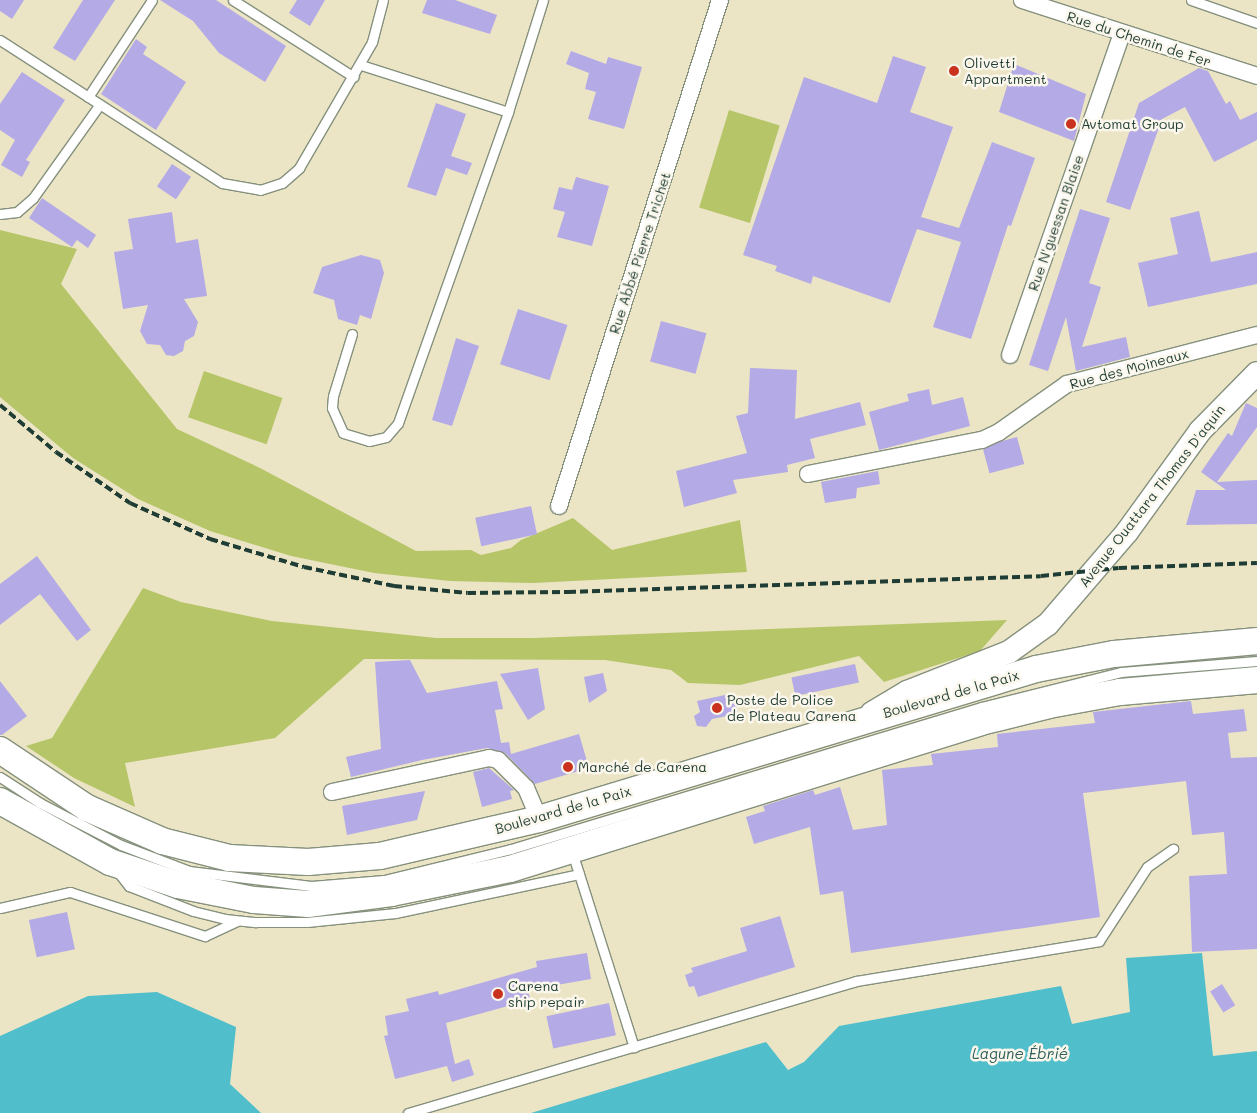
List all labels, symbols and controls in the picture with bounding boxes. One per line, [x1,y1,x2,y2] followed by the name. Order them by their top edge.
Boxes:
[1065,8,1213,70] street label: Rue du Chemin de Fer
[964,55,1047,88] place label: Olivetti Appartment
[948,65,960,77] marker: Olivetti Appartment
[1081,116,1184,132] place label: Avtomat Group
[1065,118,1077,130] marker: Avtomat Group
[1025,153,1087,293] street label: Rue N'guessan Blaise
[606,170,674,336] street label: Rue Abbé Pierre Trichet
[1068,345,1190,393] street label: Rue des Moineaux
[1076,401,1228,591] street label: Avenue Ouattara Thomas D'aquin
[881,667,1021,721] street label: Boulevard de la Paix
[727,692,856,724] place label: Poste de Police de Plateau Carena
[711,702,723,714] marker: Poste de Police de Plateau Carena
[578,759,707,775] place label: Marché de Carena
[562,761,574,773] marker: Marché de Carena
[493,783,633,837] street label: Boulevard de la Paix
[508,978,584,1010] place label: Carena ship repair
[492,988,504,1000] marker: Carena ship repair
[972,1045,1068,1063] water label: Lagune Ébrié

